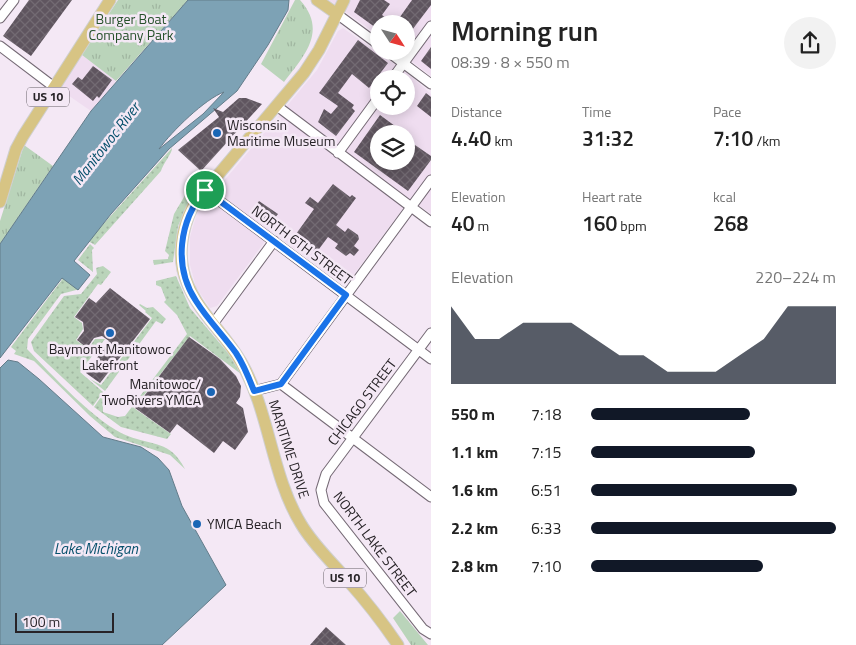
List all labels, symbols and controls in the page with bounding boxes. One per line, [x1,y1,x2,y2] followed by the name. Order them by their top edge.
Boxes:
[88,8,174,45] park label: Burger Boat Company Park
[451,9,598,52] text: Morning run
[370,15,415,60] north arrow
[370,15,415,170] map controls
[784,17,836,69] button: share
[451,50,570,74] text: 08:39 · 8 × 550 m
[370,70,415,115] button: locate
[27,88,69,106] road number: US 10
[66,96,147,190] water label: Manitowoc River
[451,101,502,122] text: Distance
[582,101,611,122] text: Time
[713,101,741,122] text: Pace
[227,114,335,151] place label: Wisconsin Maritime Museum
[451,122,491,154] text: 4.40
[582,122,634,154] text: 31:32
[713,122,753,154] text: 7:10
[370,125,415,170] button: layers
[211,127,223,139] marker: Wisconsin Maritime Museum
[491,130,513,151] text: km
[753,130,781,151] text: /km
[184,169,226,211] pin
[191,176,219,204] icon: arrive
[451,186,505,207] text: Elevation
[582,186,642,207] text: Heart rate
[713,186,736,207] text: kcal
[248,200,358,290] street label: NORTH 6TH STREET
[451,207,475,239] text: 40
[582,207,617,239] text: 160
[713,207,748,239] text: 268
[475,215,489,236] text: m
[617,215,647,236] text: bpm
[451,265,513,289] text: Elevation
[755,265,836,289] text: 220–224 m
[104,327,116,339] marker: Baymont Manitowoc Lakefront
[49,338,171,375] place label: Baymont Manitowoc Lakefront
[322,353,402,449] street label: CHICAGO STREET
[102,373,202,410] place label: Manitowoc/ TwoRivers YMCA
[205,386,217,398] marker: Manitowoc/ TwoRivers YMCA
[264,397,315,501] street label: MARITIME DRIVE
[451,402,495,426] text: 550 m
[531,402,561,426] text: 7:18
[451,440,498,464] text: 1.1 km
[531,440,561,464] text: 7:15
[451,478,498,502] text: 1.6 km
[531,478,561,502] text: 6:51
[329,487,422,601] street label: NORTH LAKE STREET
[207,513,282,534] place label: YMCA Beach
[451,516,498,540] text: 2.2 km
[531,516,561,540] text: 6:33
[191,518,203,530] marker: YMCA Beach
[54,537,139,560] water label: Lake Michigan
[451,554,498,578] text: 2.8 km
[531,554,561,578] text: 7:10
[324,568,366,588] road number: US 10
[15,610,114,633] scale bar
[22,611,60,632] text: 100 m

